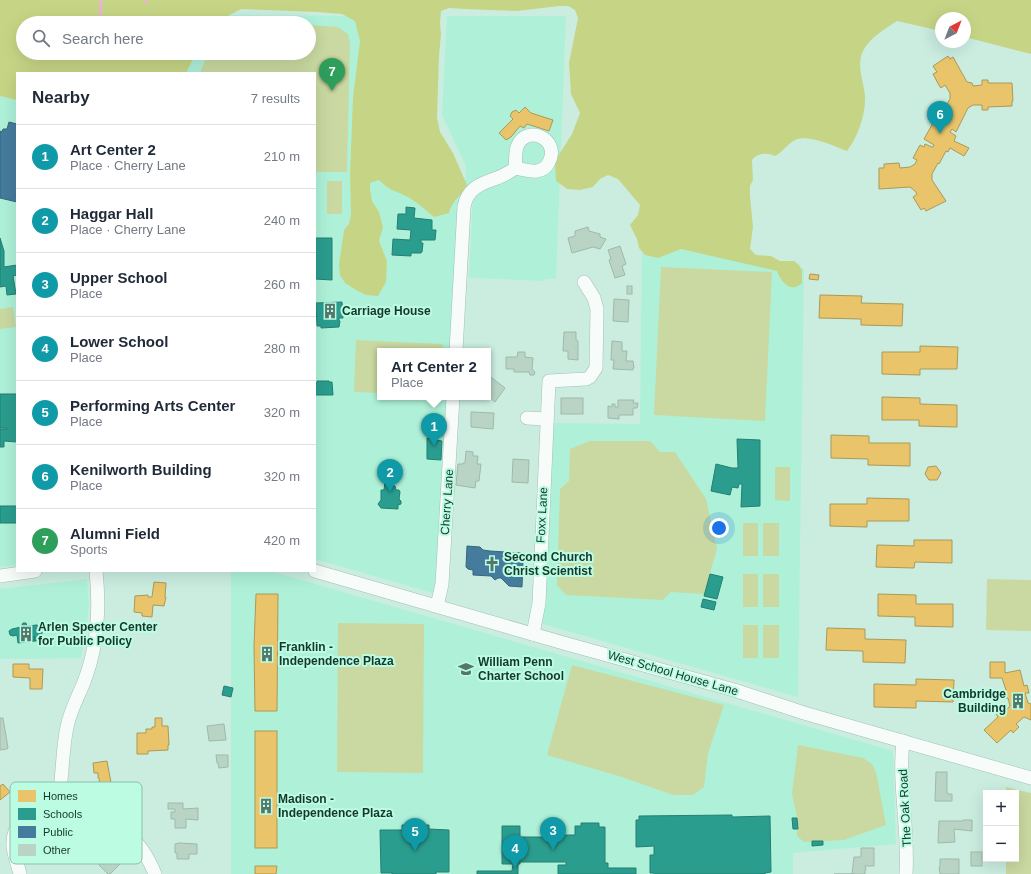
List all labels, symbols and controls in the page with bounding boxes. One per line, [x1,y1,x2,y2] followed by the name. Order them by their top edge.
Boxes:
[935,12,971,48] north arrow
[16,16,316,60] search box
[30,27,52,49] icon: search
[62,30,144,47] text: Search here
[319,58,345,91] pin: 7
[32,88,90,107] text: Nearby
[251,91,300,106] text: 7 results
[927,101,953,134] pin: 6
[70,141,156,158] text: Art Center 2
[41,149,49,164] text: 1
[264,149,300,164] text: 210 m
[70,158,186,173] text: Place · Cherry Lane
[70,205,153,222] text: Haggar Hall
[41,213,49,228] text: 2
[264,213,300,228] text: 240 m
[70,222,186,237] text: Place · Cherry Lane
[70,269,168,286] text: Upper School
[41,277,49,292] text: 3
[264,277,300,292] text: 260 m
[70,286,103,301] text: Place
[321,302,339,320] building icon: Carriage House
[342,304,431,318] place label: Carriage House
[70,333,168,350] text: Lower School
[41,341,49,356] text: 4
[264,341,300,356] text: 280 m
[377,348,491,400] popup
[70,350,103,365] text: Place
[391,358,477,375] text: Art Center 2
[391,375,424,390] text: Place
[70,397,235,414] text: Performing Arts Center
[41,405,49,420] text: 5
[264,405,300,420] text: 320 m
[421,413,447,446] pin: 1
[70,414,103,429] text: Place
[377,459,403,492] pin: 2
[70,461,212,478] text: Kenilworth Building
[438,468,456,535] street label: Cherry Lane
[41,469,49,484] text: 6
[264,469,300,484] text: 320 m
[70,478,103,493] text: Place
[534,486,550,543] street label: Foxx Lane
[709,518,729,538] your location
[70,525,160,542] text: Alumni Field
[41,533,49,548] text: 7
[264,533,300,548] text: 420 m
[70,542,108,557] text: Sports
[504,550,593,578] place label: Second Church Christ Scientist
[483,555,501,573] church icon: Second Church Christ Scientist
[38,620,158,648] place label: Arlen Specter Center for Public Policy
[17,625,35,643] building icon: Arlen Specter Center for Public Policy
[279,640,394,668] place label: Franklin - Independence Plaza
[258,645,276,663] building icon: Franklin - Independence Plaza
[606,648,740,698] street label: West School House Lane
[478,655,564,683] place label: William Penn Charter School
[457,660,475,678] school or university icon: William Penn Charter School
[943,687,1006,715] place label: Cambridge Building
[1009,692,1027,710] building icon: Cambridge Building
[896,769,914,847] street label: The Oak Road
[10,782,142,864] legend
[43,790,78,802] text: Homes
[983,790,1019,862] map controls
[983,790,1019,826] button: +
[278,792,393,820] place label: Madison - Independence Plaza
[257,797,275,815] building icon: Madison - Independence Plaza
[43,808,83,820] text: Schools
[540,817,566,850] pin: 3
[402,818,428,851] pin: 5
[43,826,73,838] text: Public
[983,826,1019,862] button: −
[502,835,528,868] pin: 4
[43,844,71,856] text: Other

